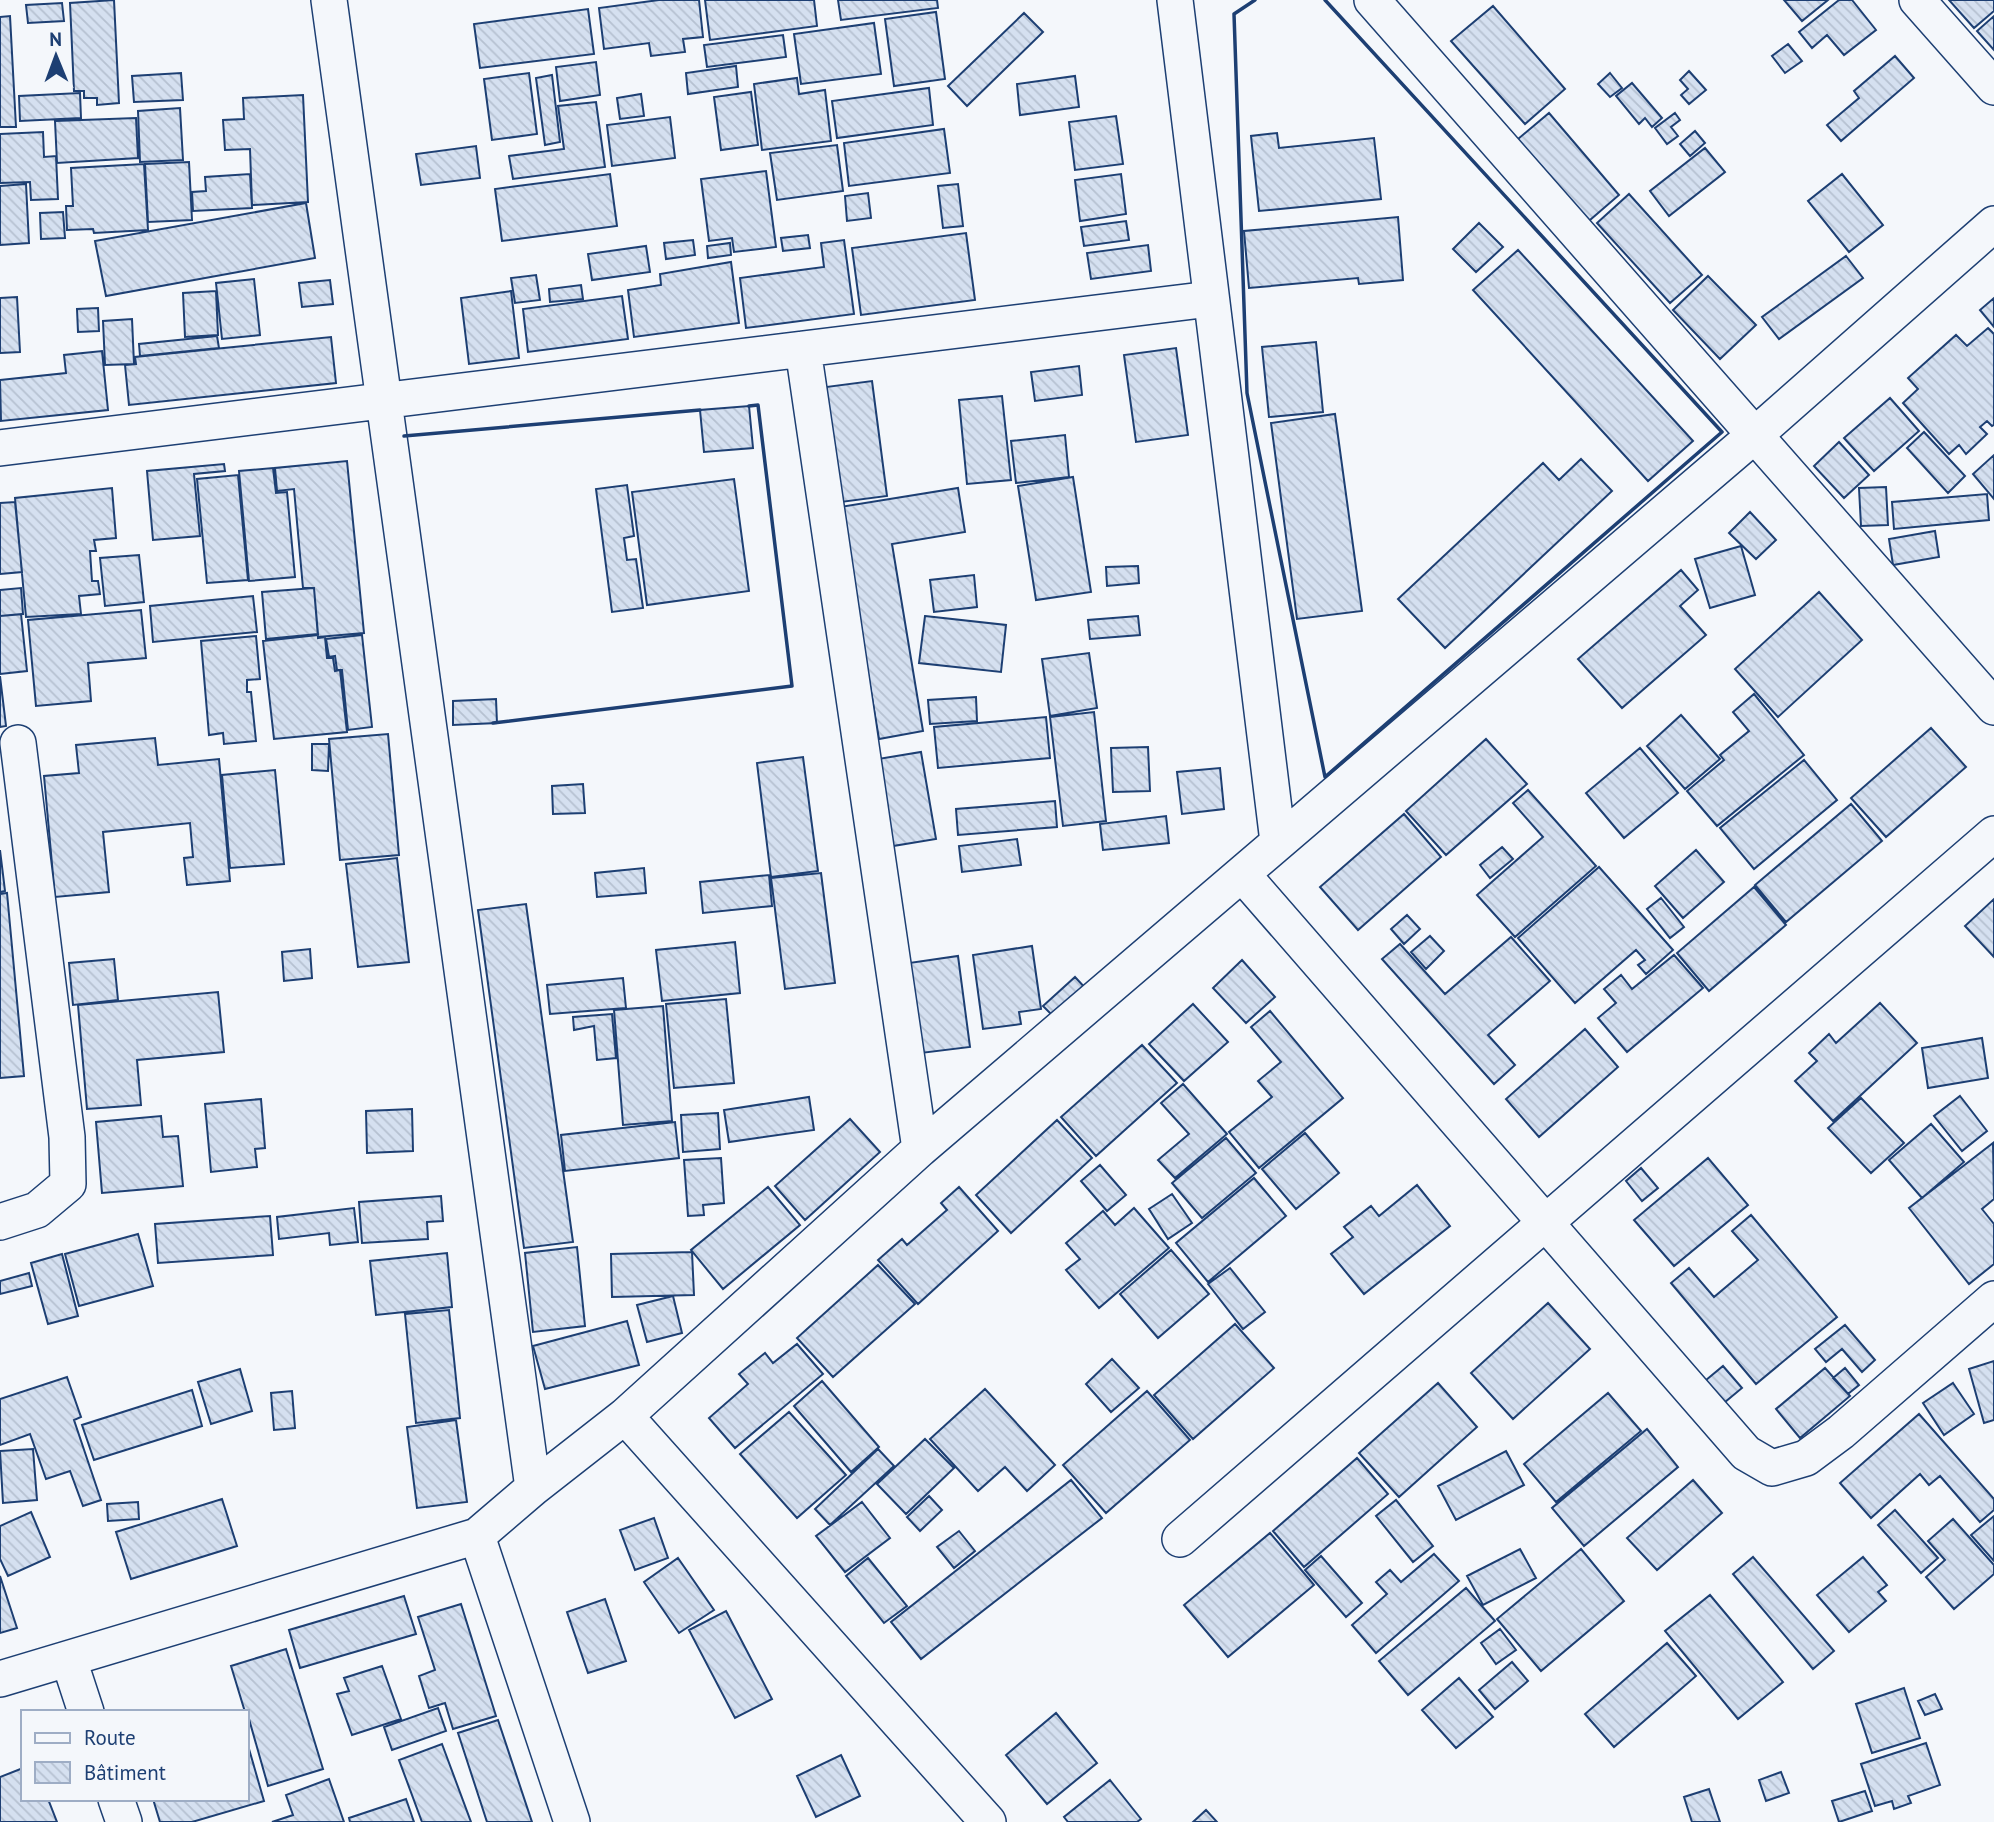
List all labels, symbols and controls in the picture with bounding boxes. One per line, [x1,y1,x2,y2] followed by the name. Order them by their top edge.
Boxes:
[21,21,91,91] north arrow
[49,27,62,51] text: N
[21,1710,248,1801] legend
[84,1724,136,1751] text: Route
[84,1759,166,1786] text: Bâtiment

